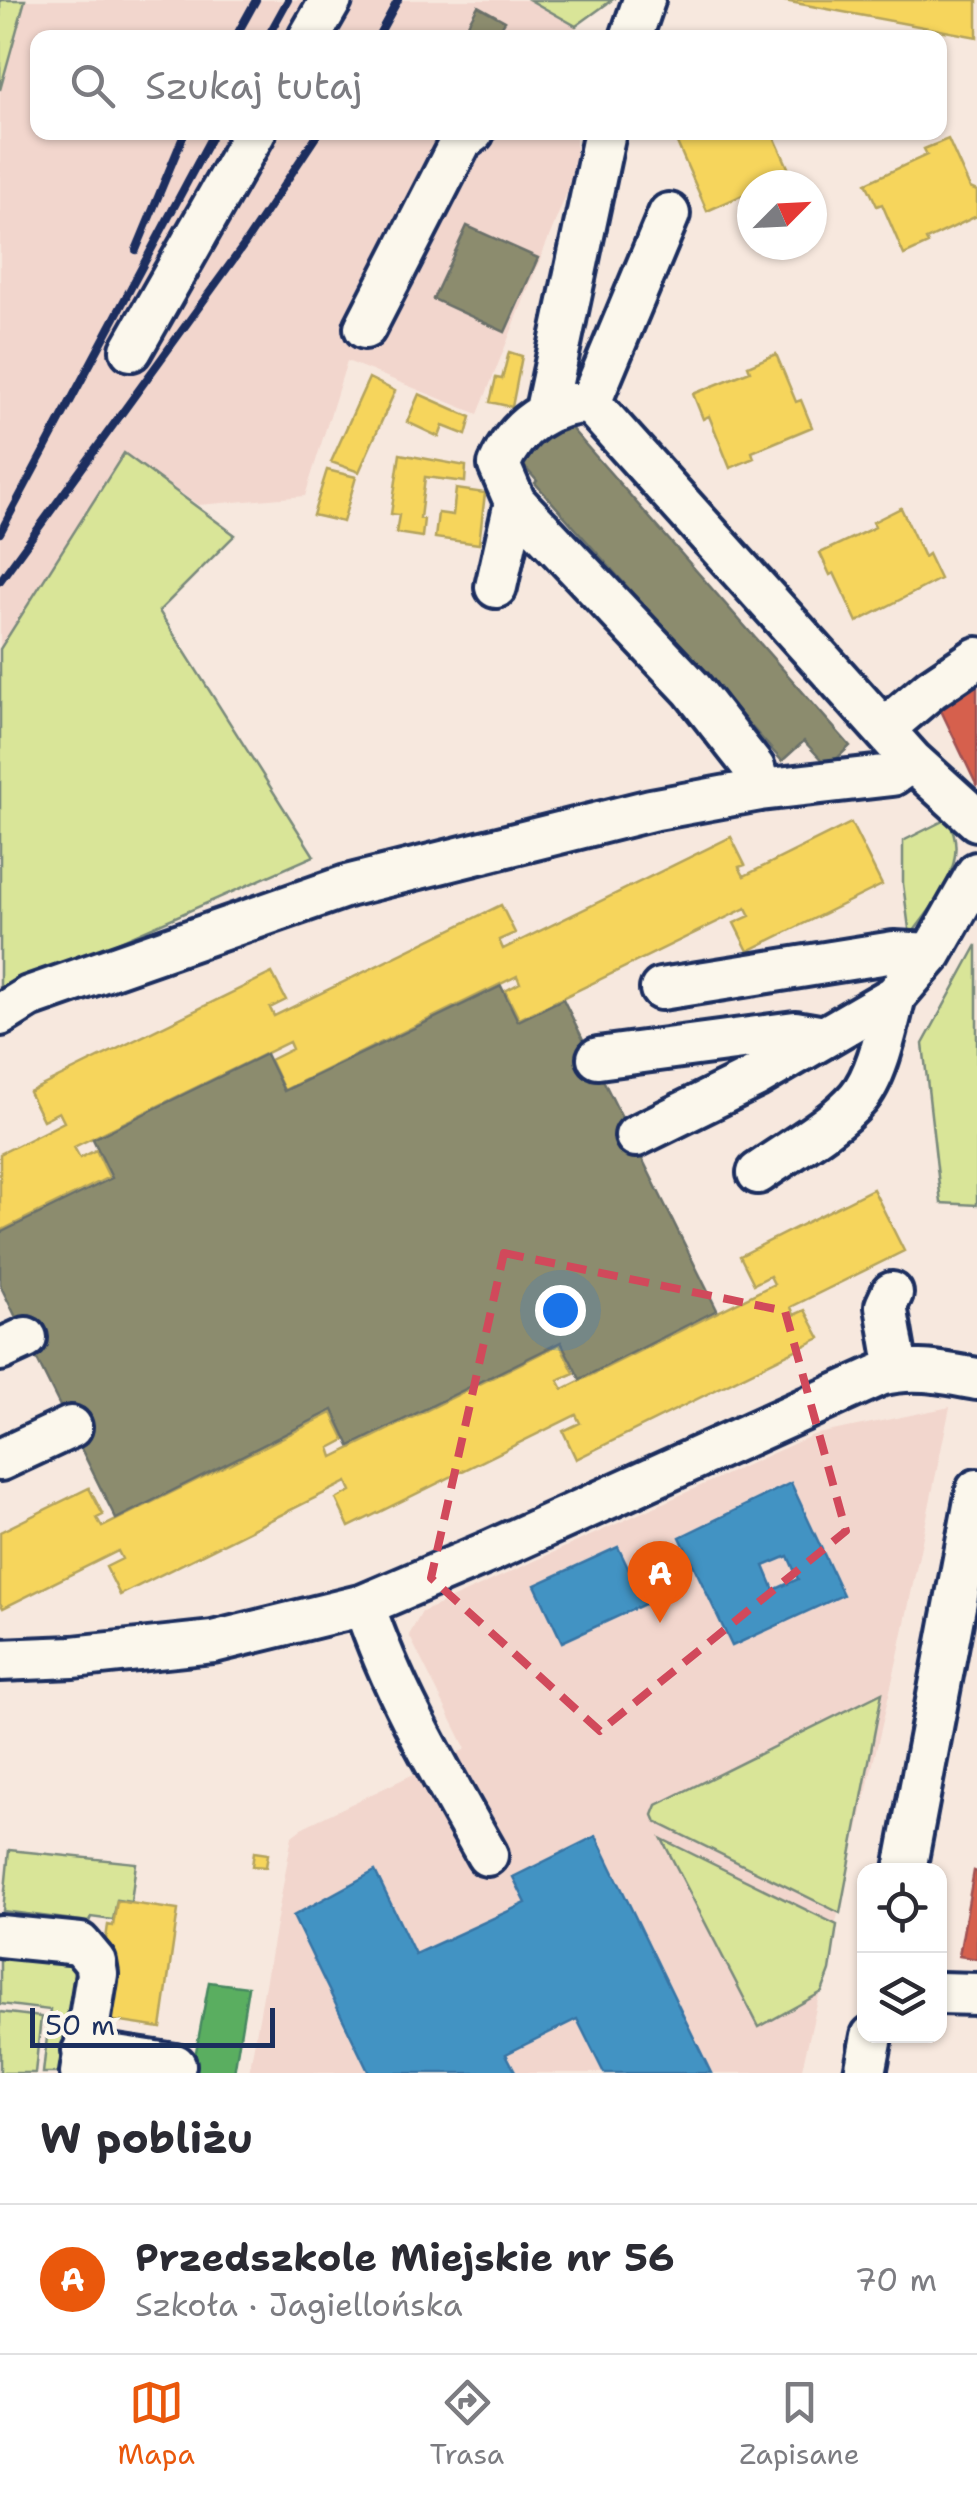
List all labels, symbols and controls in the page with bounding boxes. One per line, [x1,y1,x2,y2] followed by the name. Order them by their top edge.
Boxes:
[30,30,947,140] search box
[65,58,120,113] icon: search
[145,60,362,111] text: Szukaj tutaj
[737,170,827,260] north arrow
[535,1285,586,1336] your location
[628,1540,692,1623] pin: A
[857,1863,947,2043] map controls
[857,1863,947,1953] button: locate
[857,1953,947,2043] button: layers
[30,2003,275,2048] scale bar
[45,2006,115,2044] text: 50 m
[40,2110,253,2166] text: W pobliżu
[135,2232,675,2283] text: Przedszkole Miejskie nr 56
[60,2258,85,2301] text: A
[854,2258,937,2301] text: 70 m
[135,2283,463,2326] text: Szkoła · Jagiellońska
[117,2375,195,2473] tab: Mapa
[430,2375,504,2473] tab: Trasa
[739,2375,860,2473] tab: Zapisane

